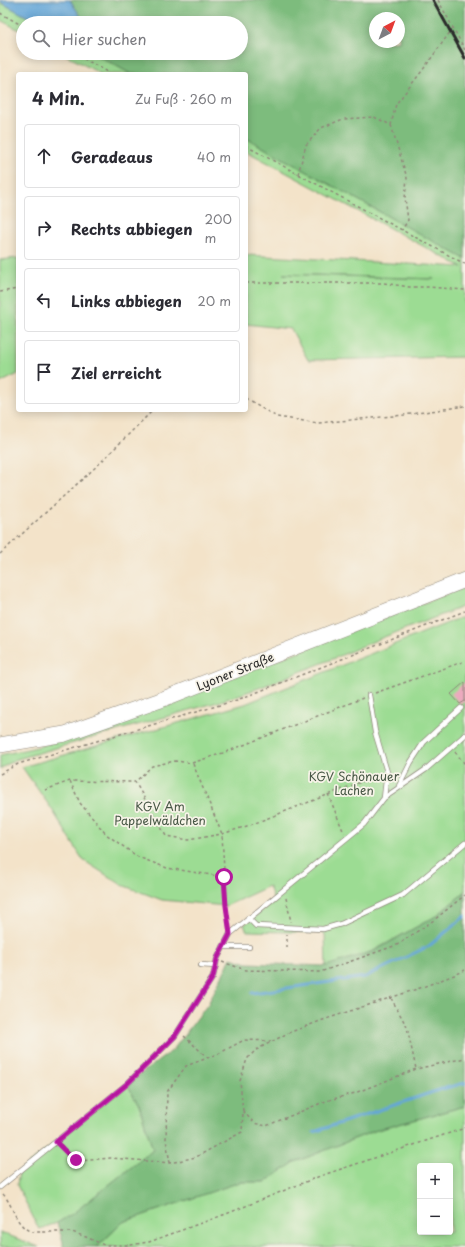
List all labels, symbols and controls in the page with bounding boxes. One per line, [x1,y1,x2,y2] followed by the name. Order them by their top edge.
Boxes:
[369,12,405,48] north arrow
[16,16,248,60] search box
[30,27,52,49] icon: search
[62,27,147,50] text: Hier suchen
[32,85,85,111] text: 4 Min.
[135,89,232,108] text: Zu Fuß · 260 m
[33,145,55,167] icon: ahead
[71,145,153,168] text: Geradeaus
[197,147,231,166] text: 40 m
[204,209,232,247] text: 200 m
[33,217,55,239] icon: right
[71,217,192,240] text: Rechts abbiegen
[33,289,55,311] icon: left
[71,289,182,312] text: Links abbiegen
[197,291,231,310] text: 20 m
[33,361,55,383] icon: arrive
[71,361,162,384] text: Ziel erreicht
[194,647,276,695] street label: Lyoner Straße
[309,767,400,799] park label: KGV Schönauer Lachen
[114,797,206,829] park label: KGV Am Pappelwäldchen
[215,868,233,886] route start
[67,1151,85,1169] route end
[417,1163,453,1235] map controls
[417,1163,453,1199] button: +
[417,1199,453,1235] button: −

